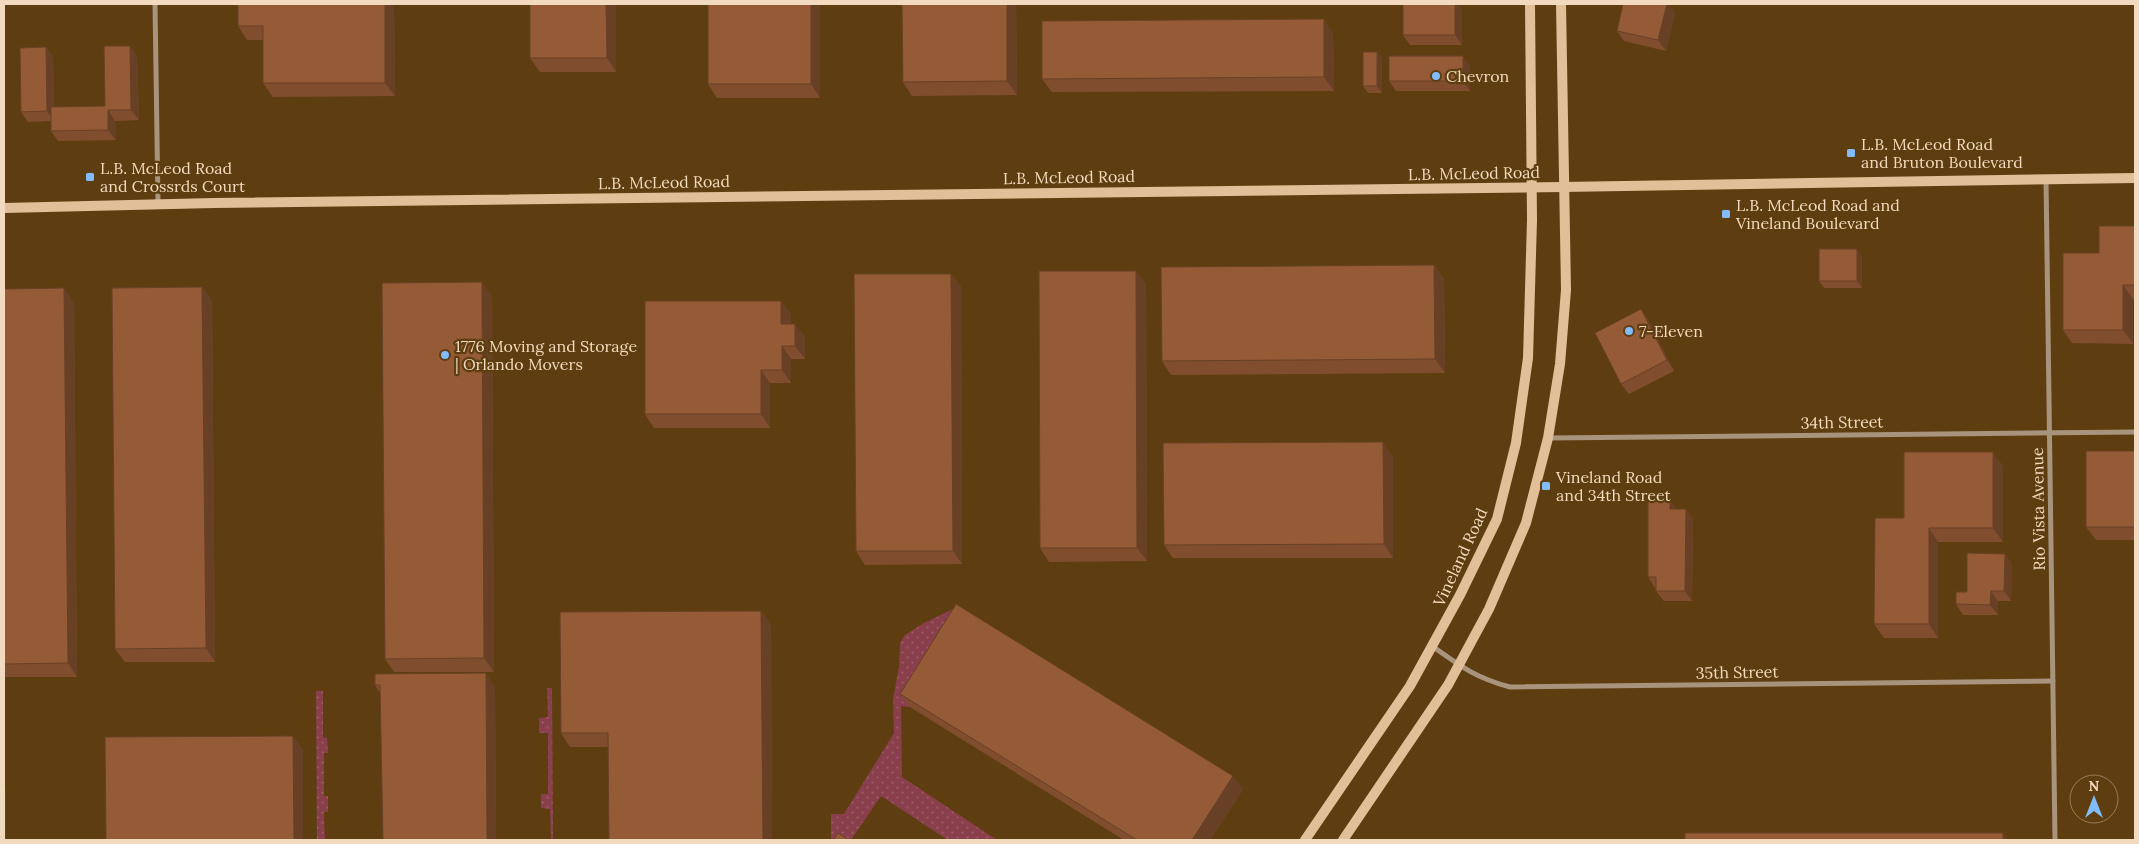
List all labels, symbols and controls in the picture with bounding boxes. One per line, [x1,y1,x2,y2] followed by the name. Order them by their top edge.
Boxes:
[1446,66,1510,86] place label: Chevron
[1430,70,1442,82] marker: Chevron
[1861,134,2023,172] place label: L.B. McLeod Road and Bruton Boulevard
[1845,147,1857,159] marker: L.B. McLeod Road and Bruton Boulevard
[100,158,246,196] place label: L.B. McLeod Road and Crossrds Court
[1408,162,1541,184] street label: L.B. McLeod Road
[1003,166,1136,188] street label: L.B. McLeod Road
[84,171,96,183] marker: L.B. McLeod Road and Crossrds Court
[598,171,731,193] street label: L.B. McLeod Road
[1735,195,1900,233] place label: L.B. McLeod Road and Vineland Boulevard
[1720,208,1732,220] marker: L.B. McLeod Road and Vineland Boulevard
[1639,321,1703,341] place label: 7-Eleven
[1623,325,1635,337] marker: 7-Eleven
[455,336,637,374] place label: 1776 Moving and Storage | Orlando Movers
[439,349,451,361] marker: 1776 Moving and Storage | Orlando Movers
[1800,411,1884,433] street label: 34th Street
[2027,447,2049,571] street label: Rio Vista Avenue
[1555,467,1671,505] place label: Vineland Road and 34th Street
[1540,480,1552,492] marker: Vineland Road and 34th Street
[1428,504,1492,610] street label: Vineland Road
[1695,661,1779,683] street label: 35th Street
[2069,774,2119,824] north arrow
[2089,777,2100,795] text: N

